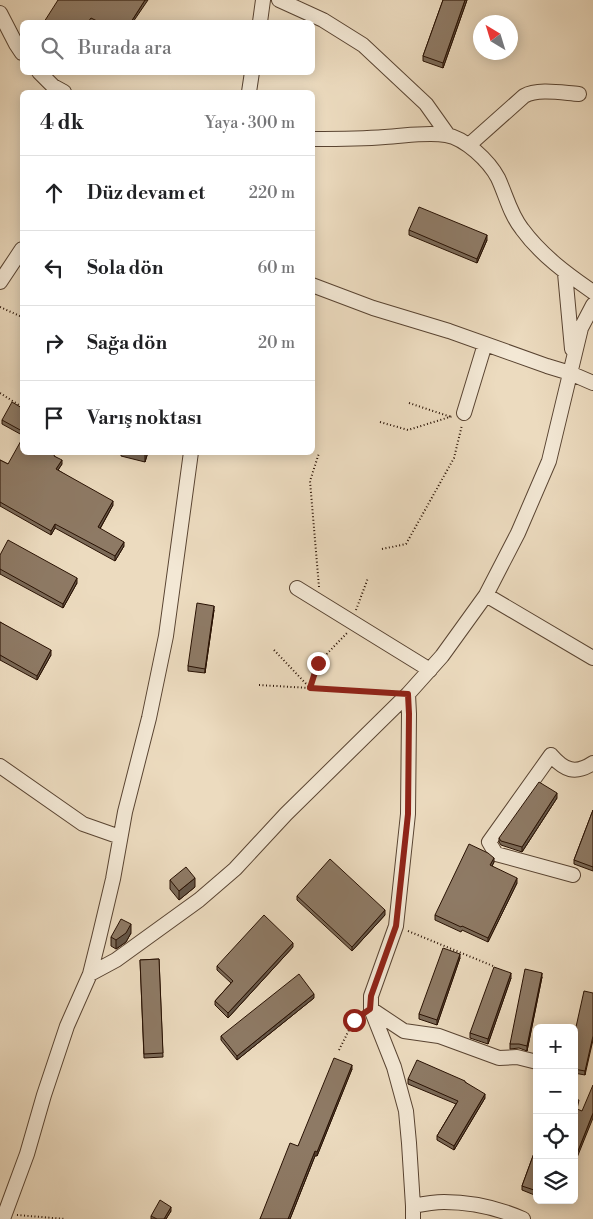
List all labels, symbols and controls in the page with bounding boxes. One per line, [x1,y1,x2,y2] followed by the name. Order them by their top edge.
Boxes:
[473,15,518,60] north arrow
[20,20,315,75] search box
[38,34,66,62] icon: search
[78,36,172,60] text: Burada ara
[40,110,84,136] text: 4 dk
[205,113,295,133] text: Yaya · 300 m
[40,179,68,207] icon: ahead
[87,181,205,205] text: Düz devam et
[249,183,295,203] text: 220 m
[40,254,68,282] icon: left
[87,256,163,280] text: Sola dön
[257,258,295,278] text: 60 m
[40,329,68,357] icon: right
[87,331,167,355] text: Sağa dön
[258,333,295,353] text: 20 m
[40,404,68,432] icon: arrive
[87,406,202,430] text: Varış noktası
[307,652,330,675] route end
[343,1009,366,1032] route start
[533,1024,578,1204] map controls
[533,1024,578,1069] button: +
[533,1069,578,1114] button: −
[533,1114,578,1159] button: locate
[533,1159,578,1204] button: layers

